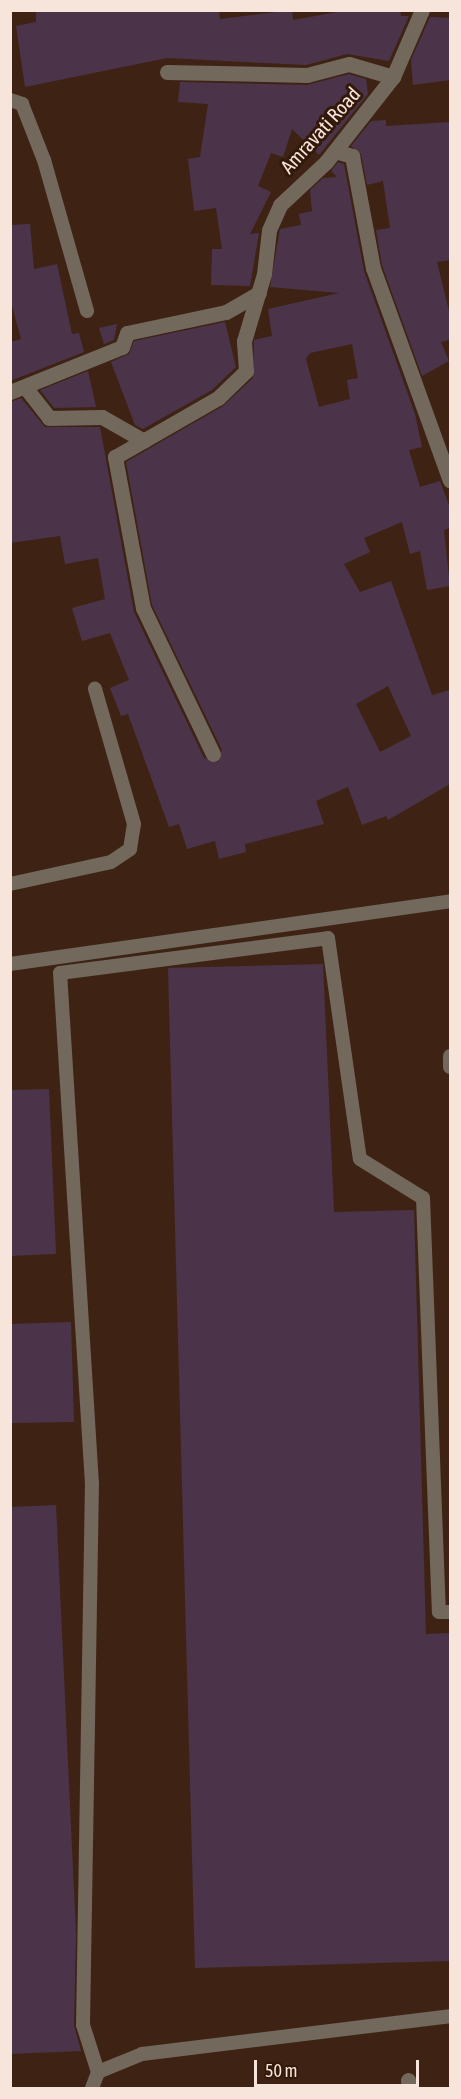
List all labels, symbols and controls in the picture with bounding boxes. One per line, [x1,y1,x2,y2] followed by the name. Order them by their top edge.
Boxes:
[275,82,365,178] street label: Amravati Road
[257,2048,422,2086] scale bar
[265,2060,297,2081] text: 50 m

